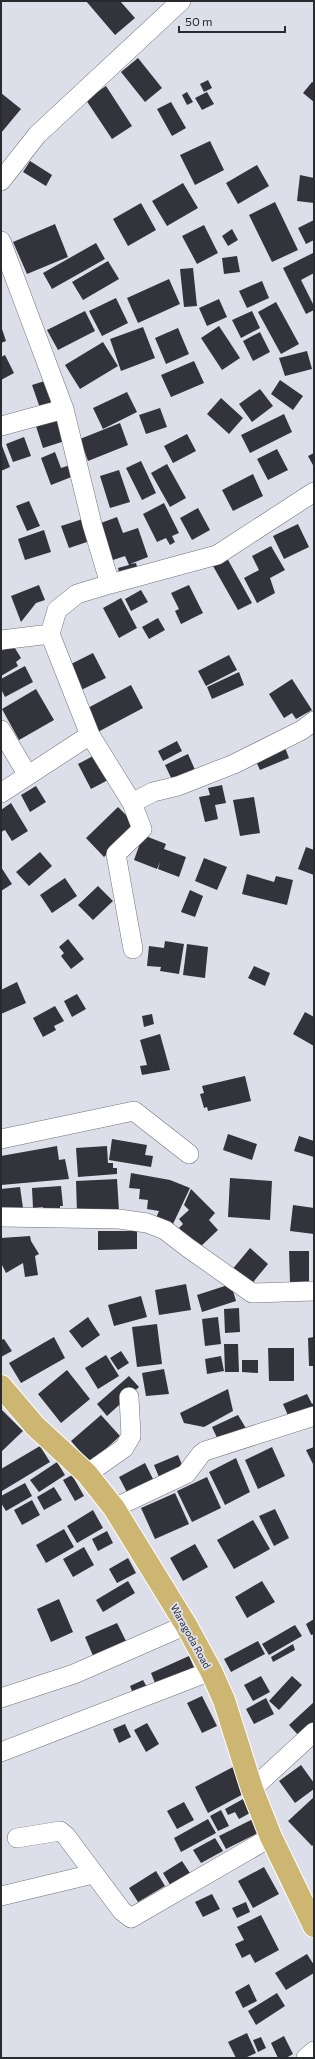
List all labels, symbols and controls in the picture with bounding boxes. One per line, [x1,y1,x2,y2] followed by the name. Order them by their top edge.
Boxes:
[179,8,285,34] scale bar
[185,14,213,28] text: 50 m
[168,1602,214,1670] street label: Waragoda Road

